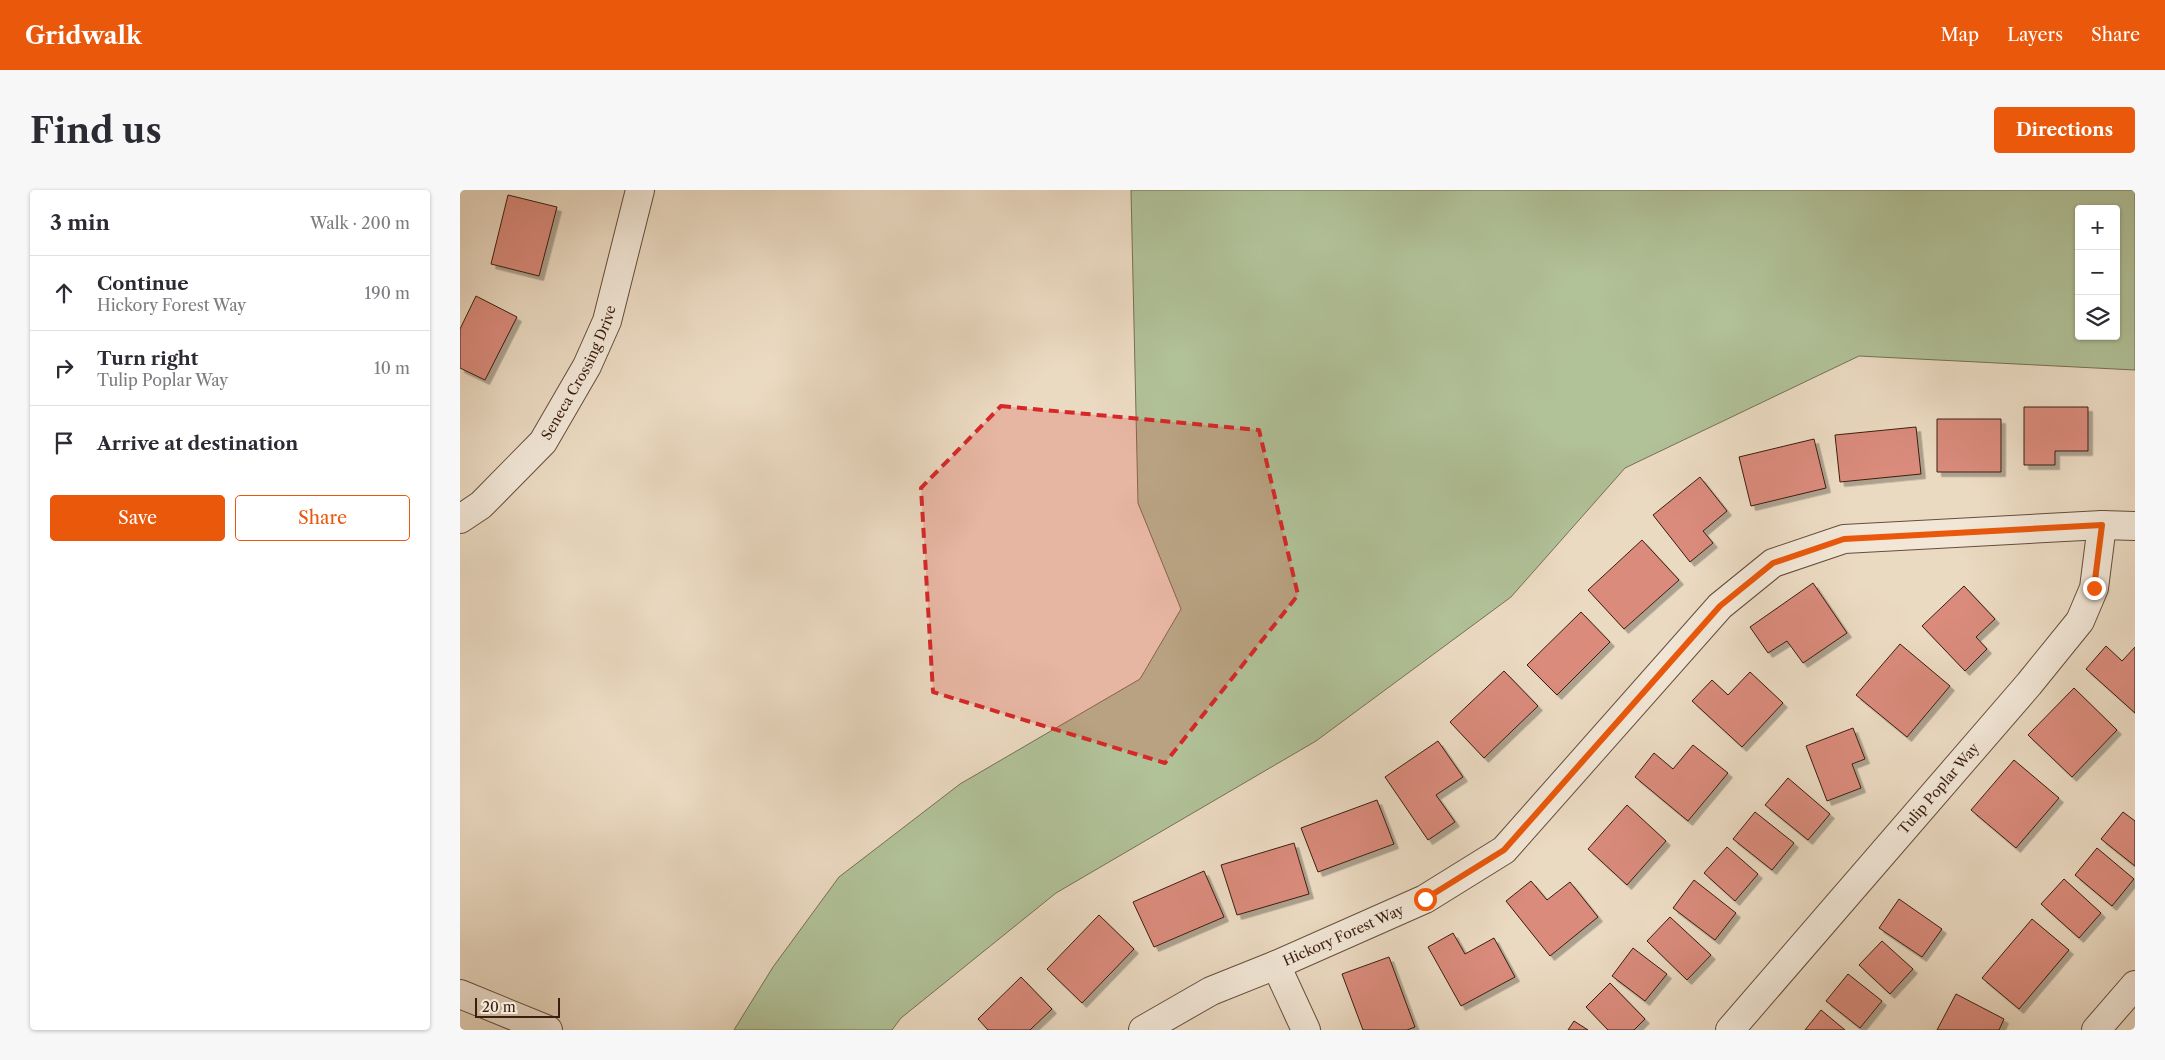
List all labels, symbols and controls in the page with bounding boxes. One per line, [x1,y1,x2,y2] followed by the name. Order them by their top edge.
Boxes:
[25,21,142,50] text: Gridwalk
[1941,24,1979,46] text: Map
[2007,24,2063,46] text: Layers
[2091,24,2140,46] text: Share
[1994,107,2135,153] button: Directions
[30,109,162,152] text: Find us
[2075,205,2120,340] map controls
[2075,205,2120,250] button: +
[50,210,110,235] text: 3 min
[310,213,410,233] text: Walk · 200 m
[2075,250,2120,295] button: −
[97,272,189,295] text: Continue
[50,279,78,307] icon: ahead
[365,283,410,303] text: 190 m
[97,295,246,315] text: Hickory Forest Way
[2075,295,2120,340] button: layers
[537,303,620,443] street label: Seneca Crossing Drive
[97,347,198,370] text: Turn right
[50,354,78,382] icon: right
[374,358,410,378] text: 10 m
[97,370,228,390] text: Tulip Poplar Way
[50,429,78,457] icon: arrive
[97,432,298,455] text: Arrive at destination
[50,495,225,541] button: Save
[235,495,410,541] button: Share
[2083,577,2106,600] route end
[1894,739,1983,838] street label: Tulip Poplar Way
[1414,888,1437,911] route start
[1280,900,1407,970] street label: Hickory Forest Way
[475,995,560,1018] scale bar
[482,998,516,1016] text: 20 m

